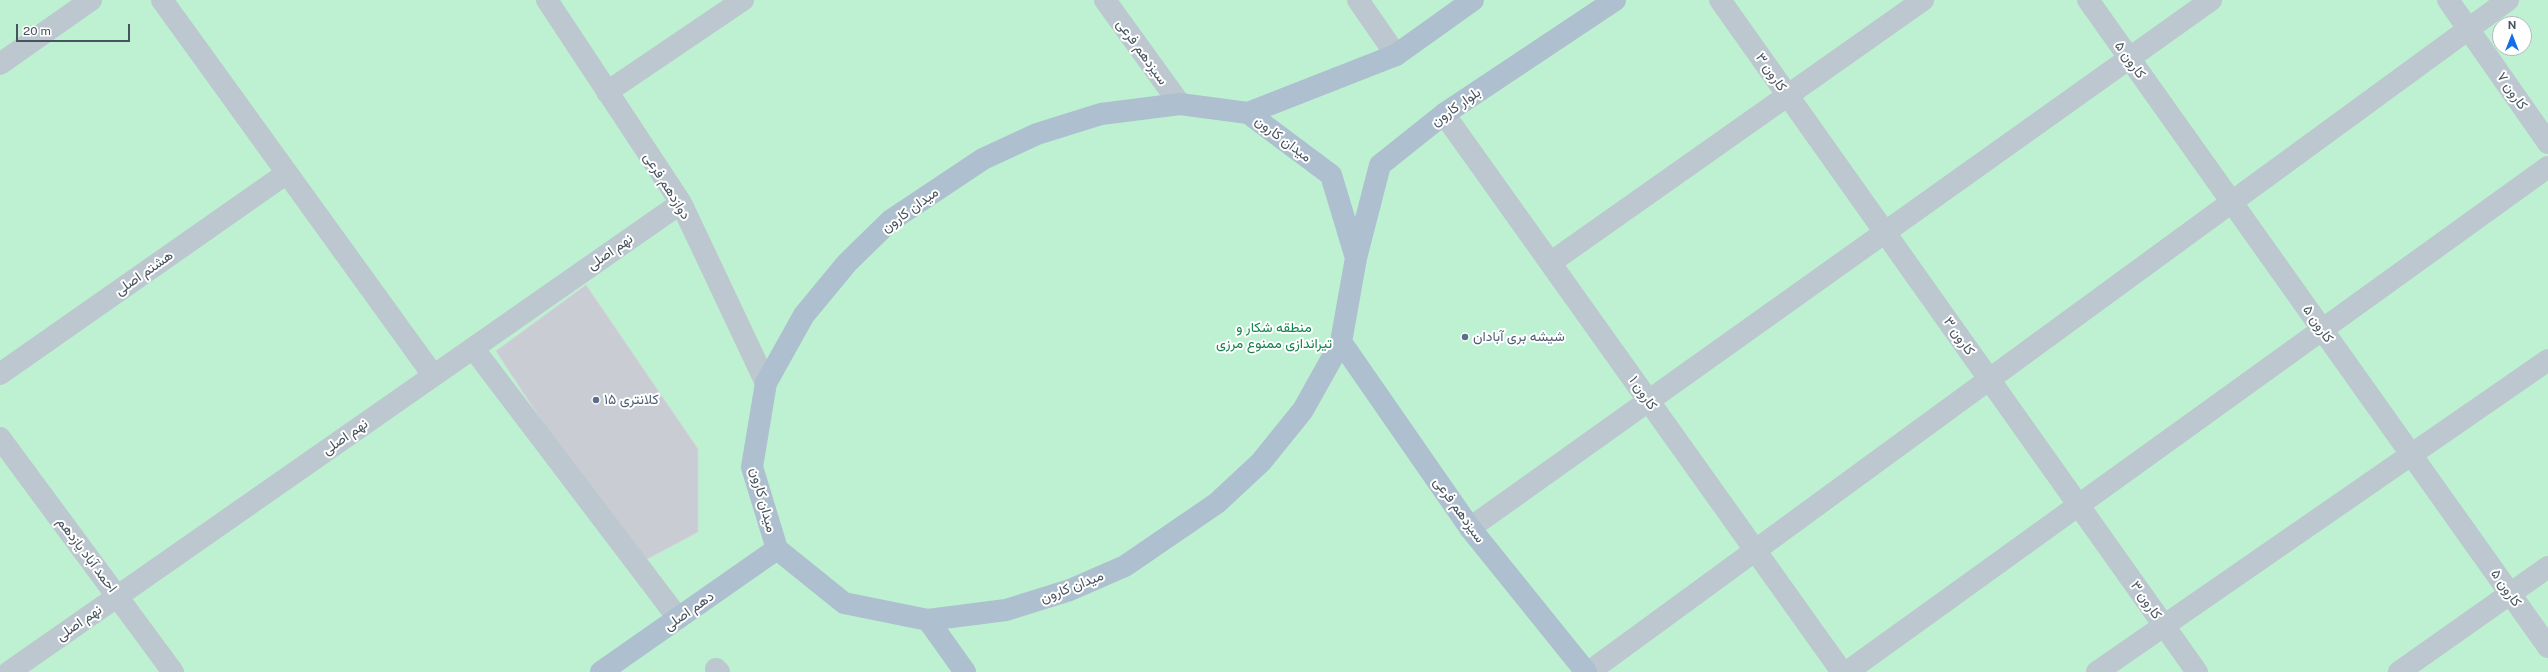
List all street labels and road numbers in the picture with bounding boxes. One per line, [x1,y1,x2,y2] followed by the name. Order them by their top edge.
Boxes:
[1113,16,1171,88] street label: سیزدهم فرعی
[2111,38,2149,82] street label: کارون ۵
[1752,50,1790,94] street label: کارون ۳
[2493,69,2531,113] street label: کارون ۷
[1428,84,1484,130] street label: بلوار کارون
[1251,112,1315,166] street label: میدان کارون
[640,149,694,223] street label: دوازدهم فرعی
[878,184,942,236] street label: میدان کارون
[584,230,636,274] street label: نهم اصلی
[112,247,176,299] street label: هشتم اصلی
[2299,302,2337,346] street label: کارون ۵
[1940,314,1978,358] street label: کارون ۳
[1625,373,1661,413] street label: کارون ۱
[319,415,371,459] street label: نهم اصلی
[746,466,780,534] street label: میدان کارون
[1430,474,1488,546] street label: سیزدهم فرعی
[53,514,121,596] street label: احمد آباد یازدهم
[2487,566,2525,610] street label: کارون ۵
[1038,567,1106,607] street label: میدان کارون
[2127,578,2165,622] street label: کارون ۳
[661,588,717,634] street label: دهم اصلی
[53,601,105,645] street label: نهم اصلی

